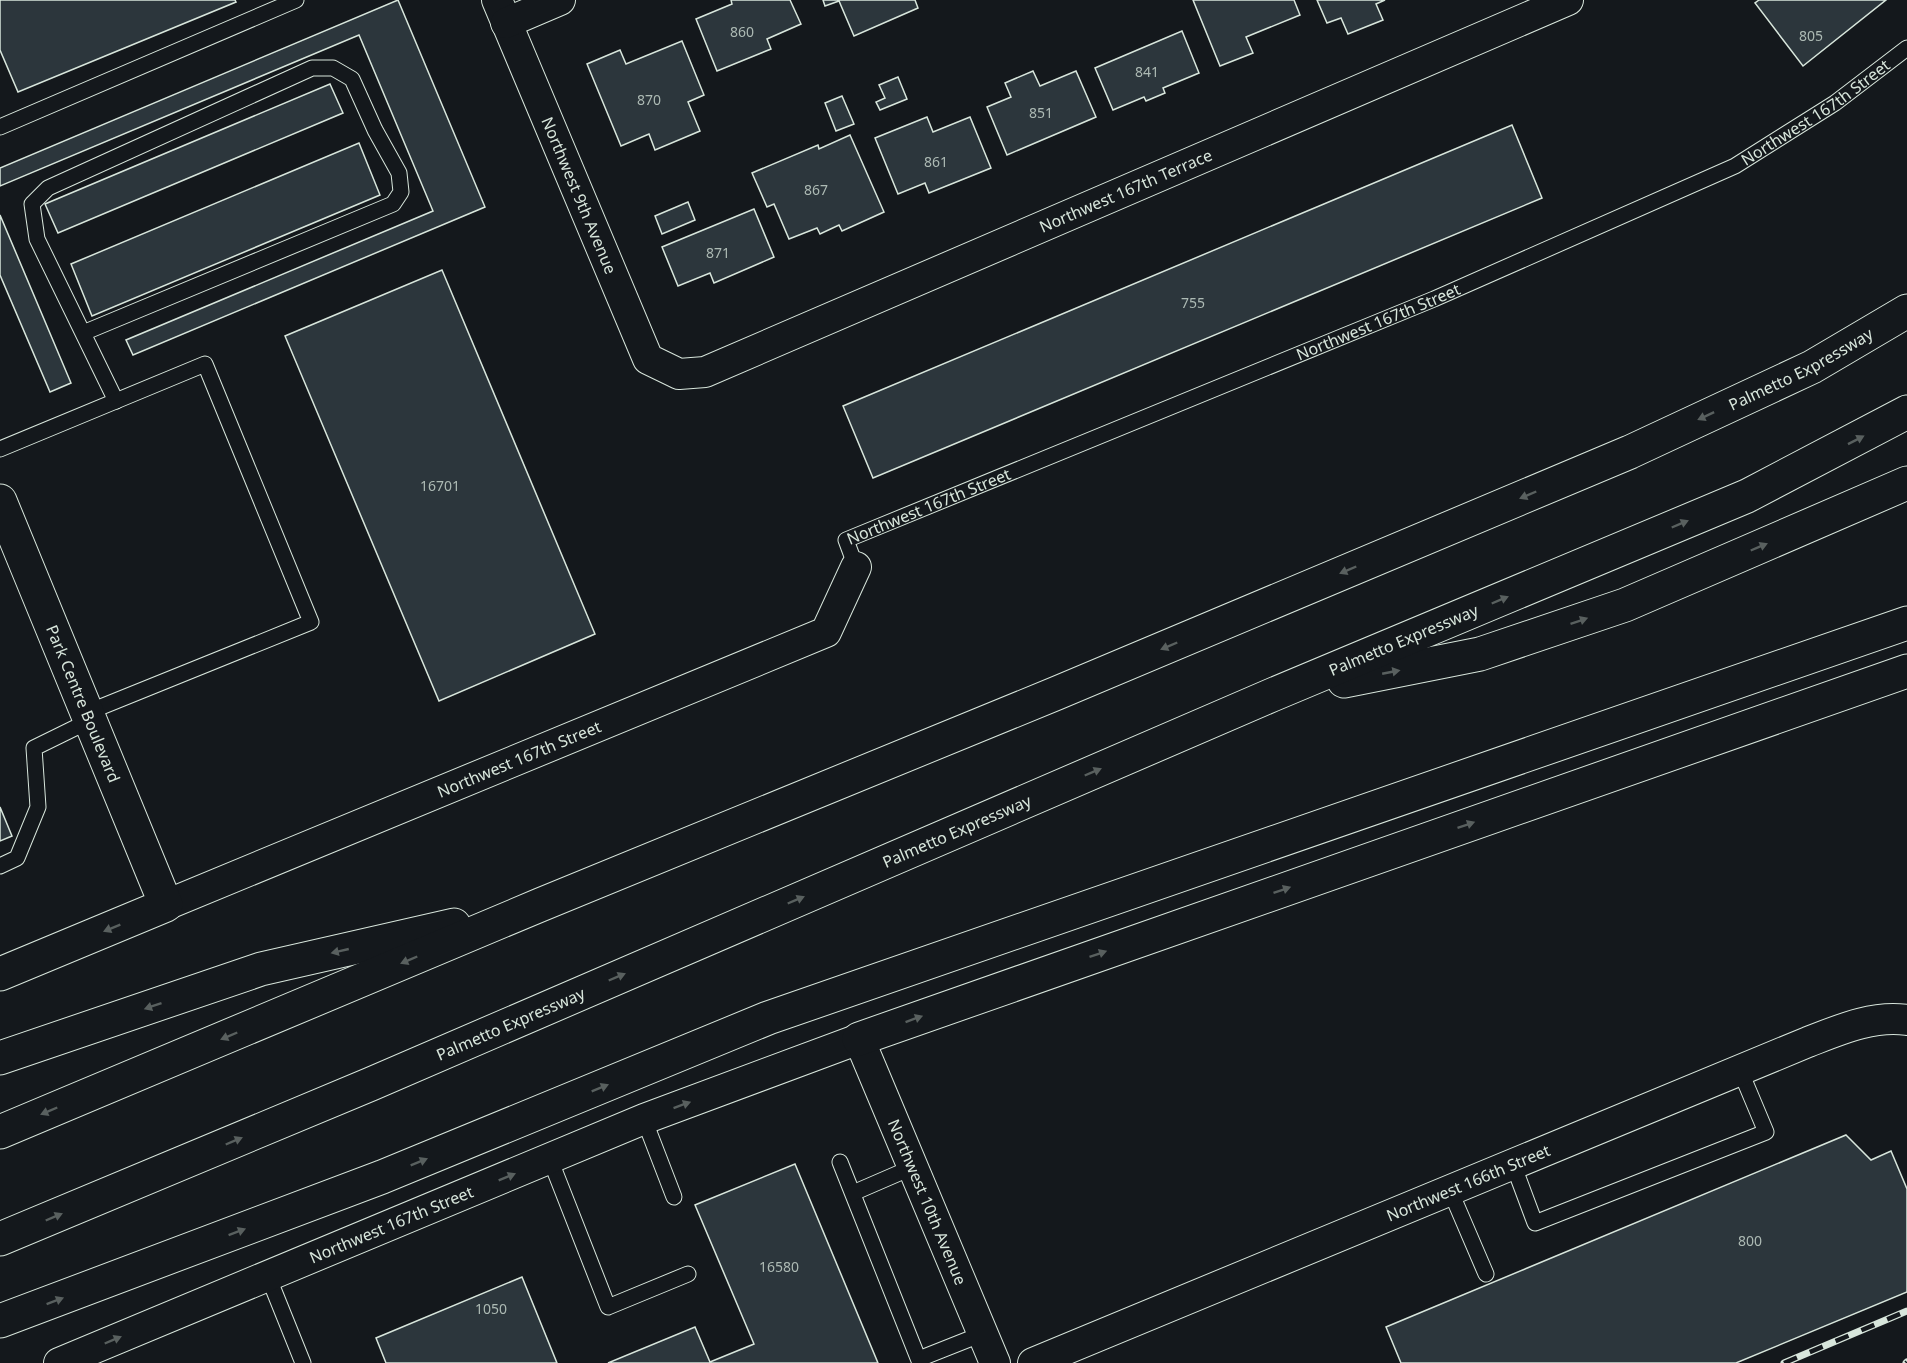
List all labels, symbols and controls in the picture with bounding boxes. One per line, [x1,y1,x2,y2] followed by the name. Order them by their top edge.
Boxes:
[730,22,754,41] house number: 860
[1799,26,1823,45] house number: 805
[1737,54,1894,171] street label: Northwest 167th Street
[1135,62,1159,81] house number: 841
[637,90,661,109] house number: 870
[1029,103,1053,122] house number: 851
[536,113,622,277] street label: Northwest 9th Avenue
[1036,144,1215,238] street label: Northwest 167th Terrace
[924,152,948,171] house number: 861
[804,180,828,199] house number: 867
[706,243,730,262] house number: 871
[1293,278,1464,365] street label: Northwest 167th Street
[1181,293,1205,312] house number: 755
[1725,322,1878,415] street label: Palmetto Expressway
[1698,412,1715,421] one-way arrow
[1847,436,1864,445] one-way arrow
[843,463,1014,550] street label: Northwest 167th Street
[420,476,460,495] house number: 16701
[1519,491,1537,500] one-way arrow
[1671,519,1689,529] one-way arrow
[1750,542,1768,551] one-way arrow
[1340,566,1357,575] one-way arrow
[1492,596,1509,605] one-way arrow
[1325,599,1482,681] street label: Palmetto Expressway
[1570,616,1588,625] one-way arrow
[41,621,125,786] street label: Park Centre Boulevard
[1159,641,1177,651] one-way arrow
[1381,667,1400,676] one-way arrow
[434,715,604,803] street label: Northwest 167th Street
[1084,767,1102,777] one-way arrow
[879,789,1035,873] street label: Palmetto Expressway
[1457,820,1475,830] one-way arrow
[1273,884,1291,894] one-way arrow
[787,895,805,904] one-way arrow
[102,923,120,933] one-way arrow
[331,947,349,957] one-way arrow
[1089,949,1107,959] one-way arrow
[399,955,417,965] one-way arrow
[608,972,625,981] one-way arrow
[433,982,589,1066] street label: Palmetto Expressway
[144,1001,162,1011] one-way arrow
[905,1014,923,1024] one-way arrow
[220,1032,238,1041] one-way arrow
[591,1083,609,1093] one-way arrow
[673,1100,691,1110] one-way arrow
[40,1107,58,1116] one-way arrow
[883,1116,972,1288] street label: Northwest 10th Avenue
[225,1136,243,1146] one-way arrow
[1383,1139,1554,1226] street label: Northwest 166th Street
[411,1157,429,1167] one-way arrow
[498,1172,516,1182] one-way arrow
[306,1180,477,1268] street label: Northwest 167th Street
[45,1212,63,1221] one-way arrow
[228,1227,246,1236] one-way arrow
[1738,1231,1762,1250] house number: 800
[759,1257,799,1276] house number: 16580
[46,1295,64,1305] one-way arrow
[475,1299,507,1318] house number: 1050
[105,1335,123,1345] one-way arrow

